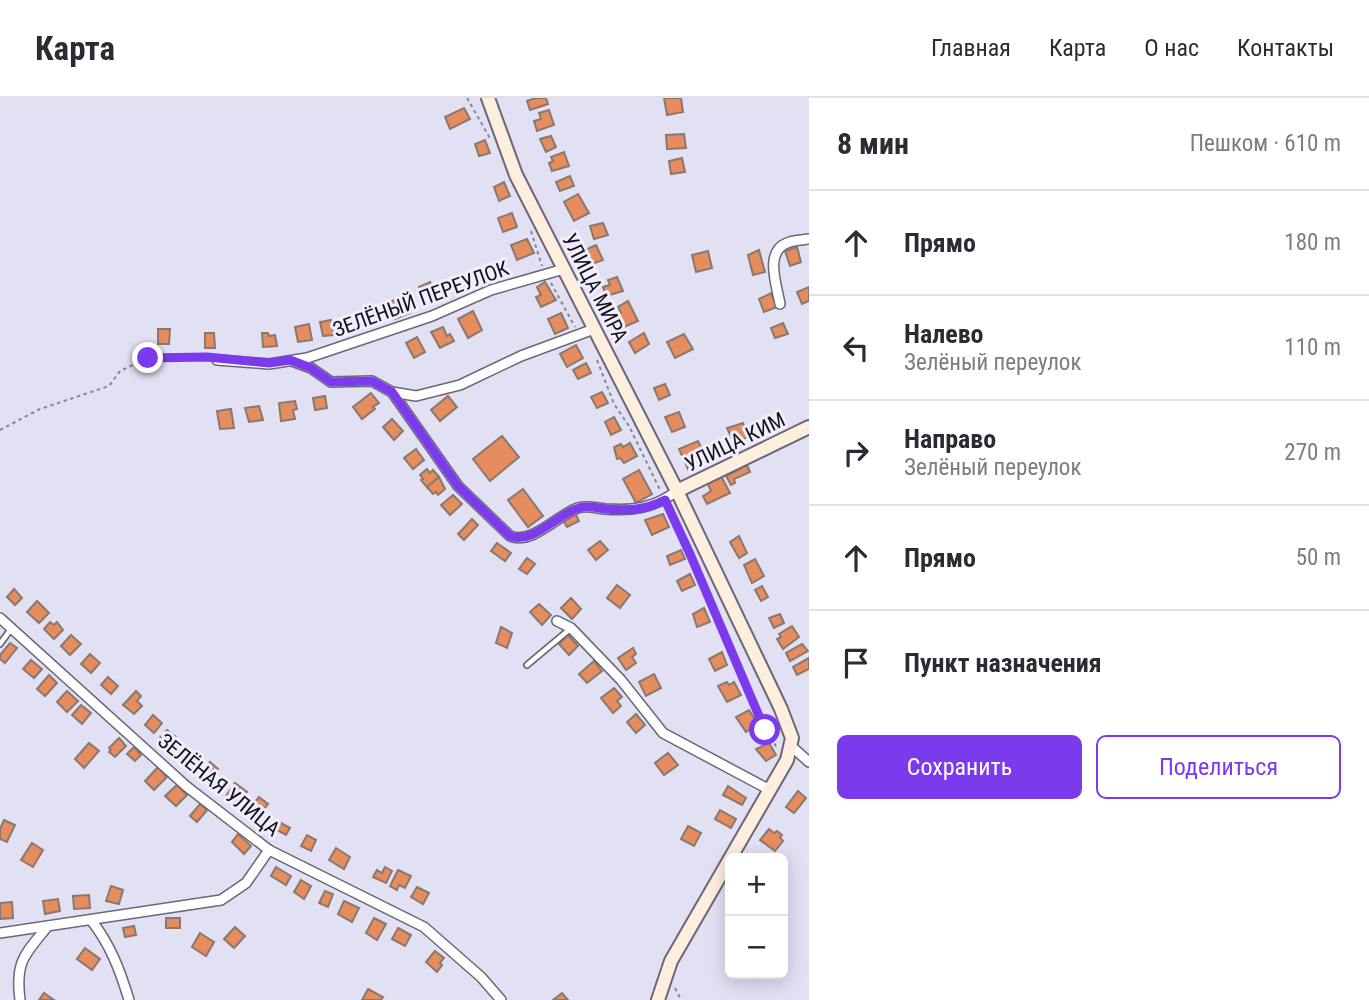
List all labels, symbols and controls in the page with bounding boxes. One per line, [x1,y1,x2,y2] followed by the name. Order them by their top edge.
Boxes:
[35,29,115,68] text: Карта
[931,34,1011,62] text: Главная
[1049,34,1106,62] text: Карта
[1144,34,1199,62] text: О нас
[1237,34,1334,62] text: Контакты
[837,126,909,161] text: 8 мин
[1190,130,1341,157] text: Пешком · 610 m
[837,224,875,262] icon: ahead
[904,228,976,258] text: Прямо
[1284,229,1341,256] text: 180 m
[557,230,633,346] street label: УЛИЦА МИРА
[330,256,512,342] street label: ЗЕЛЁНЫЙ ПЕРЕУЛОК
[904,319,984,349] text: Налево
[837,329,875,367] icon: left
[1284,334,1341,361] text: 110 m
[132,342,163,373] route end
[904,349,1081,376] text: Зелёный переулок
[681,408,789,476] street label: УЛИЦА КИМ
[904,424,996,454] text: Направо
[837,434,875,472] icon: right
[1284,439,1341,466] text: 270 m
[904,454,1081,481] text: Зелёный переулок
[837,539,875,577] icon: ahead
[904,543,976,573] text: Прямо
[1296,544,1341,571] text: 50 m
[837,644,875,682] icon: arrive
[904,648,1102,678] text: Пункт назначения
[749,714,780,745] route start
[153,729,285,841] street label: ЗЕЛЁНАЯ УЛИЦА
[837,735,1082,799] button: Сохранить
[1096,735,1341,799] button: Поделиться
[725,853,788,979] map controls
[725,853,788,916] button: +
[725,916,788,979] button: −

